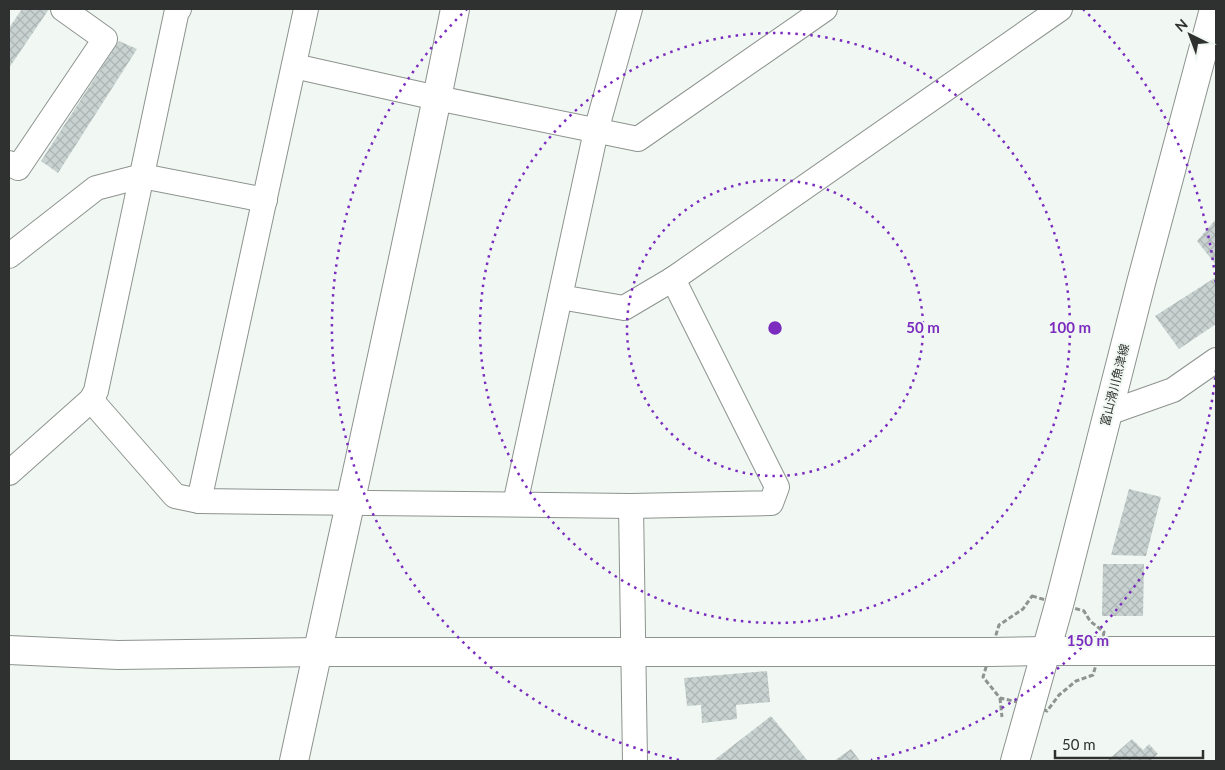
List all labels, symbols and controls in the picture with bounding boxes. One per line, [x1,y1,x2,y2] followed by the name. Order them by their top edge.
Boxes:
[1165,10,1215,60] north arrow
[1171,15,1191,35] text: N
[906,318,940,336] text: 50 m
[1049,318,1091,336] text: 100 m
[766,319,784,337] centre of rings
[1097,342,1132,427] street label: 富山滑川魚津線
[1067,631,1109,649] text: 150 m
[1055,728,1202,760] scale bar
[1062,735,1096,753] text: 50 m

